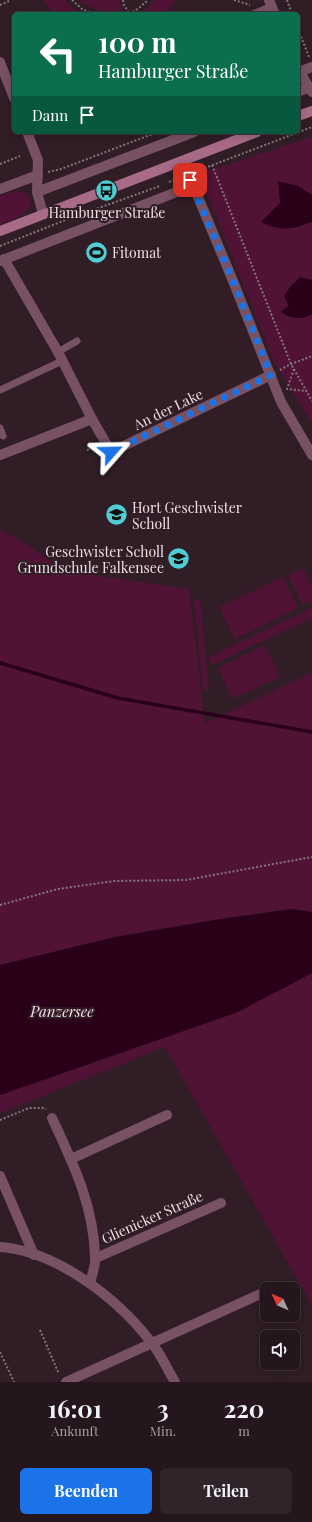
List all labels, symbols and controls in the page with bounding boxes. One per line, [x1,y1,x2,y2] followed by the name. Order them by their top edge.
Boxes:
[98,23,177,60] text: 100 m
[32,28,84,80] icon: left
[98,59,248,83] text: Hamburger Straße
[76,104,98,126] icon: arrive
[32,105,68,125] text: Dann
[173,163,207,197] pin
[179,169,201,191] icon: arrive
[94,177,120,203] bus stop icon: Hamburger Straße
[49,203,165,222] place label: Hamburger Straße
[84,239,110,265] sports icon: Fitomat
[112,243,162,262] place label: Fitomat
[129,384,206,434] street label: An der Lake
[90,431,132,473] position arrow
[132,498,243,533] place label: Hort Geschwister Scholl
[103,502,129,528] school or university icon: Hort Geschwister Scholl
[18,542,164,577] place label: Geschwister Scholl Grundschule Falkensee
[166,546,192,572] school or university icon: Geschwister Scholl Grundschule Falkensee
[29,1001,94,1021] water label: Panzersee
[98,1186,206,1248] street label: Glienicker Straße
[260,1282,300,1322] north arrow
[260,1282,300,1370] map controls
[260,1330,300,1370] button: sound
[48,1392,102,1424] text: 16:01
[157,1392,169,1424] text: 3
[224,1392,264,1424] text: 220
[51,1422,99,1439] text: Ankunft
[150,1422,176,1439] text: Min.
[238,1422,250,1439] text: m
[20,1468,152,1514] button: Beenden
[160,1468,292,1514] button: Teilen

